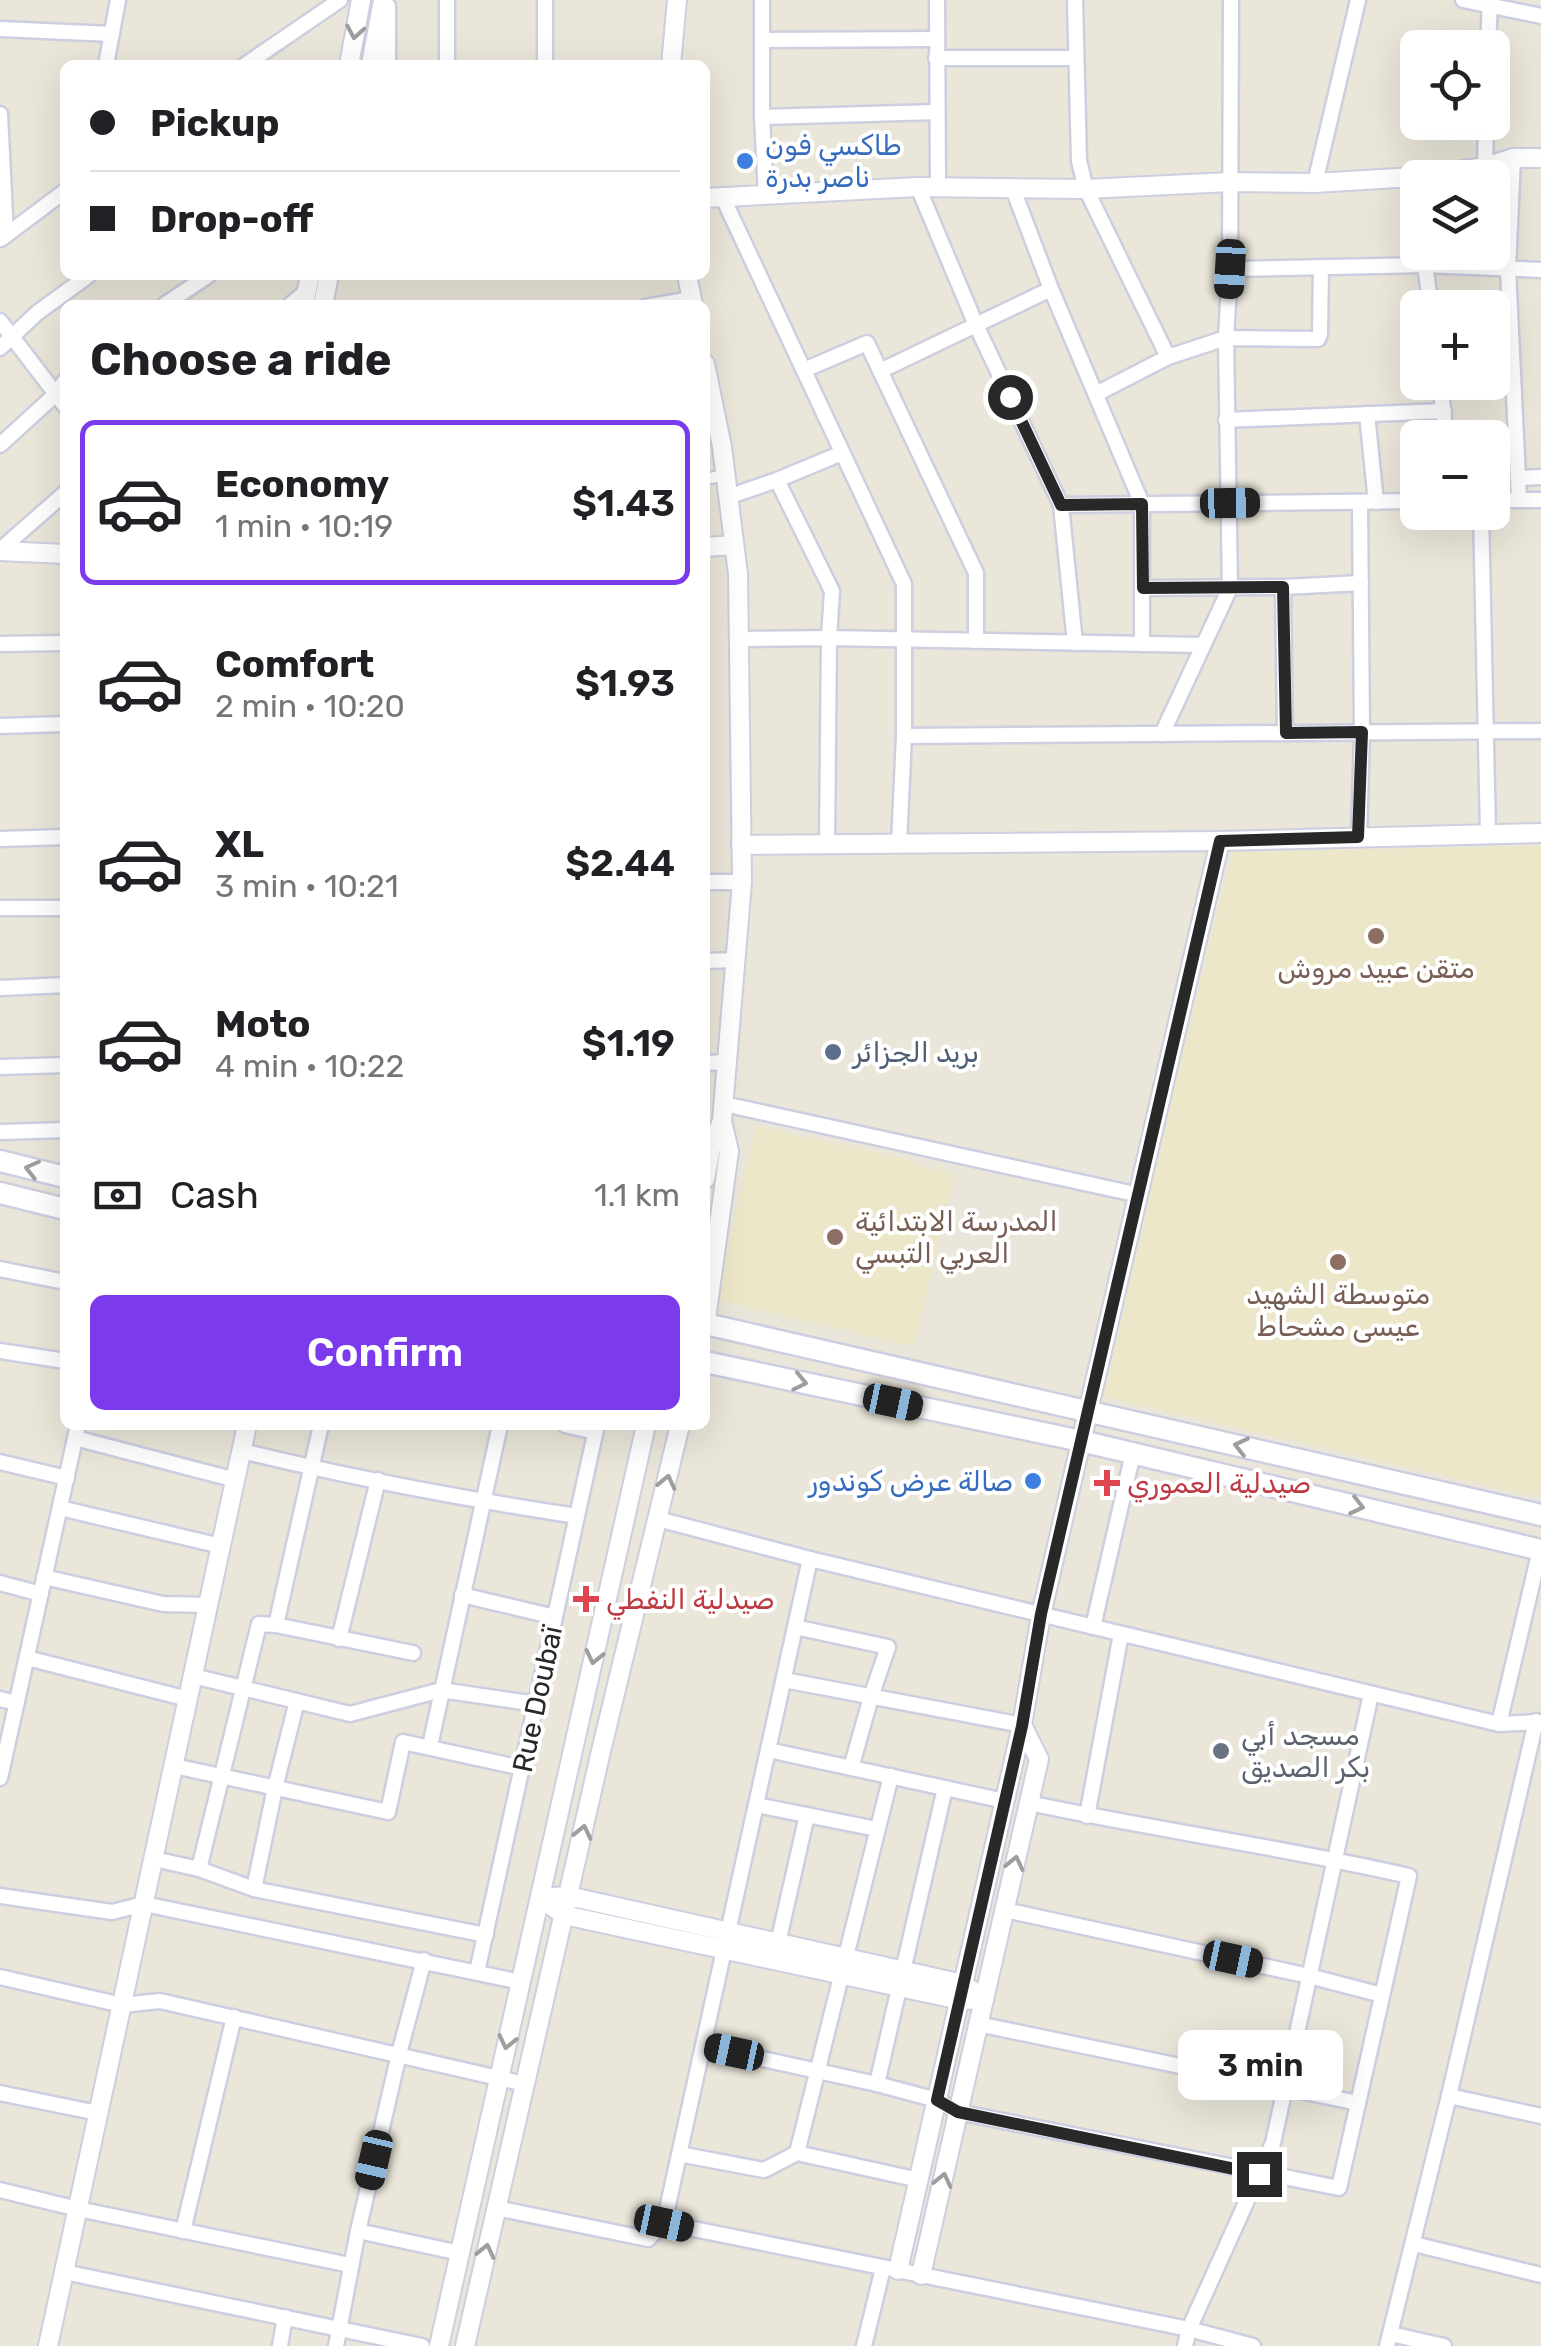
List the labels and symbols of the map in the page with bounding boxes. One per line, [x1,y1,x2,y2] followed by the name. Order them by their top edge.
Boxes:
[345,24,366,41] one-way arrow
[765,129,902,194] place label: طاكسي فون ناصر بدرة
[734,150,756,172] marker: طاكسي فون ناصر بدرة
[1213,238,1247,300] car
[988,375,1033,420] route start
[1200,487,1260,519] car
[1365,925,1387,947] marker: متقن عبيد مروش
[1277,952,1475,985] place label: متقن عبيد مروش
[851,1036,979,1069] place label: بريد الجزائر
[822,1041,844,1063] marker: بريد الجزائر
[24,1160,42,1181] one-way arrow
[855,1205,1058,1275] place label: المدرسة الابتدائية العربي التبسي
[824,1226,846,1248] marker: المدرسة الابتدائية العربي التبسي
[1327,1251,1349,1273] marker: متوسطة الشهيد عيسى مشحاط
[1246,1278,1430,1343] place label: متوسطة الشهيد عيسى مشحاط
[792,1371,809,1392] one-way arrow
[861,1381,925,1423] car
[1233,1437,1250,1458] one-way arrow
[807,1465,1013,1498] place label: صالة عرض كوندور
[1127,1467,1311,1503] place label: صيدلية العموري
[1022,1470,1044,1492] marker: صالة عرض كوندور
[1096,1472,1118,1494] marker: صيدلية العموري
[655,1474,676,1491] one-way arrow
[1348,1494,1365,1515] one-way arrow
[606,1583,774,1621] place label: صيدلية النفطي
[575,1588,597,1610] marker: صيدلية النفطي
[506,1622,569,1775] street label: Rue Doubaï
[585,1648,606,1665] one-way arrow
[1241,1719,1370,1784] place label: مسجد أبي بكر الصديق
[1210,1740,1232,1762] marker: مسجد أبي بكر الصديق
[571,1824,592,1841] one-way arrow
[1003,1855,1024,1872] one-way arrow
[1201,1938,1265,1980] car
[1176,2029,1342,2099] callout: 3 min
[702,2031,766,2073] car
[498,2033,519,2050] one-way arrow
[353,2127,395,2193] car
[1237,2152,1282,2197] route end
[931,2172,952,2189] one-way arrow
[632,2202,696,2244] car
[474,2243,495,2260] one-way arrow

